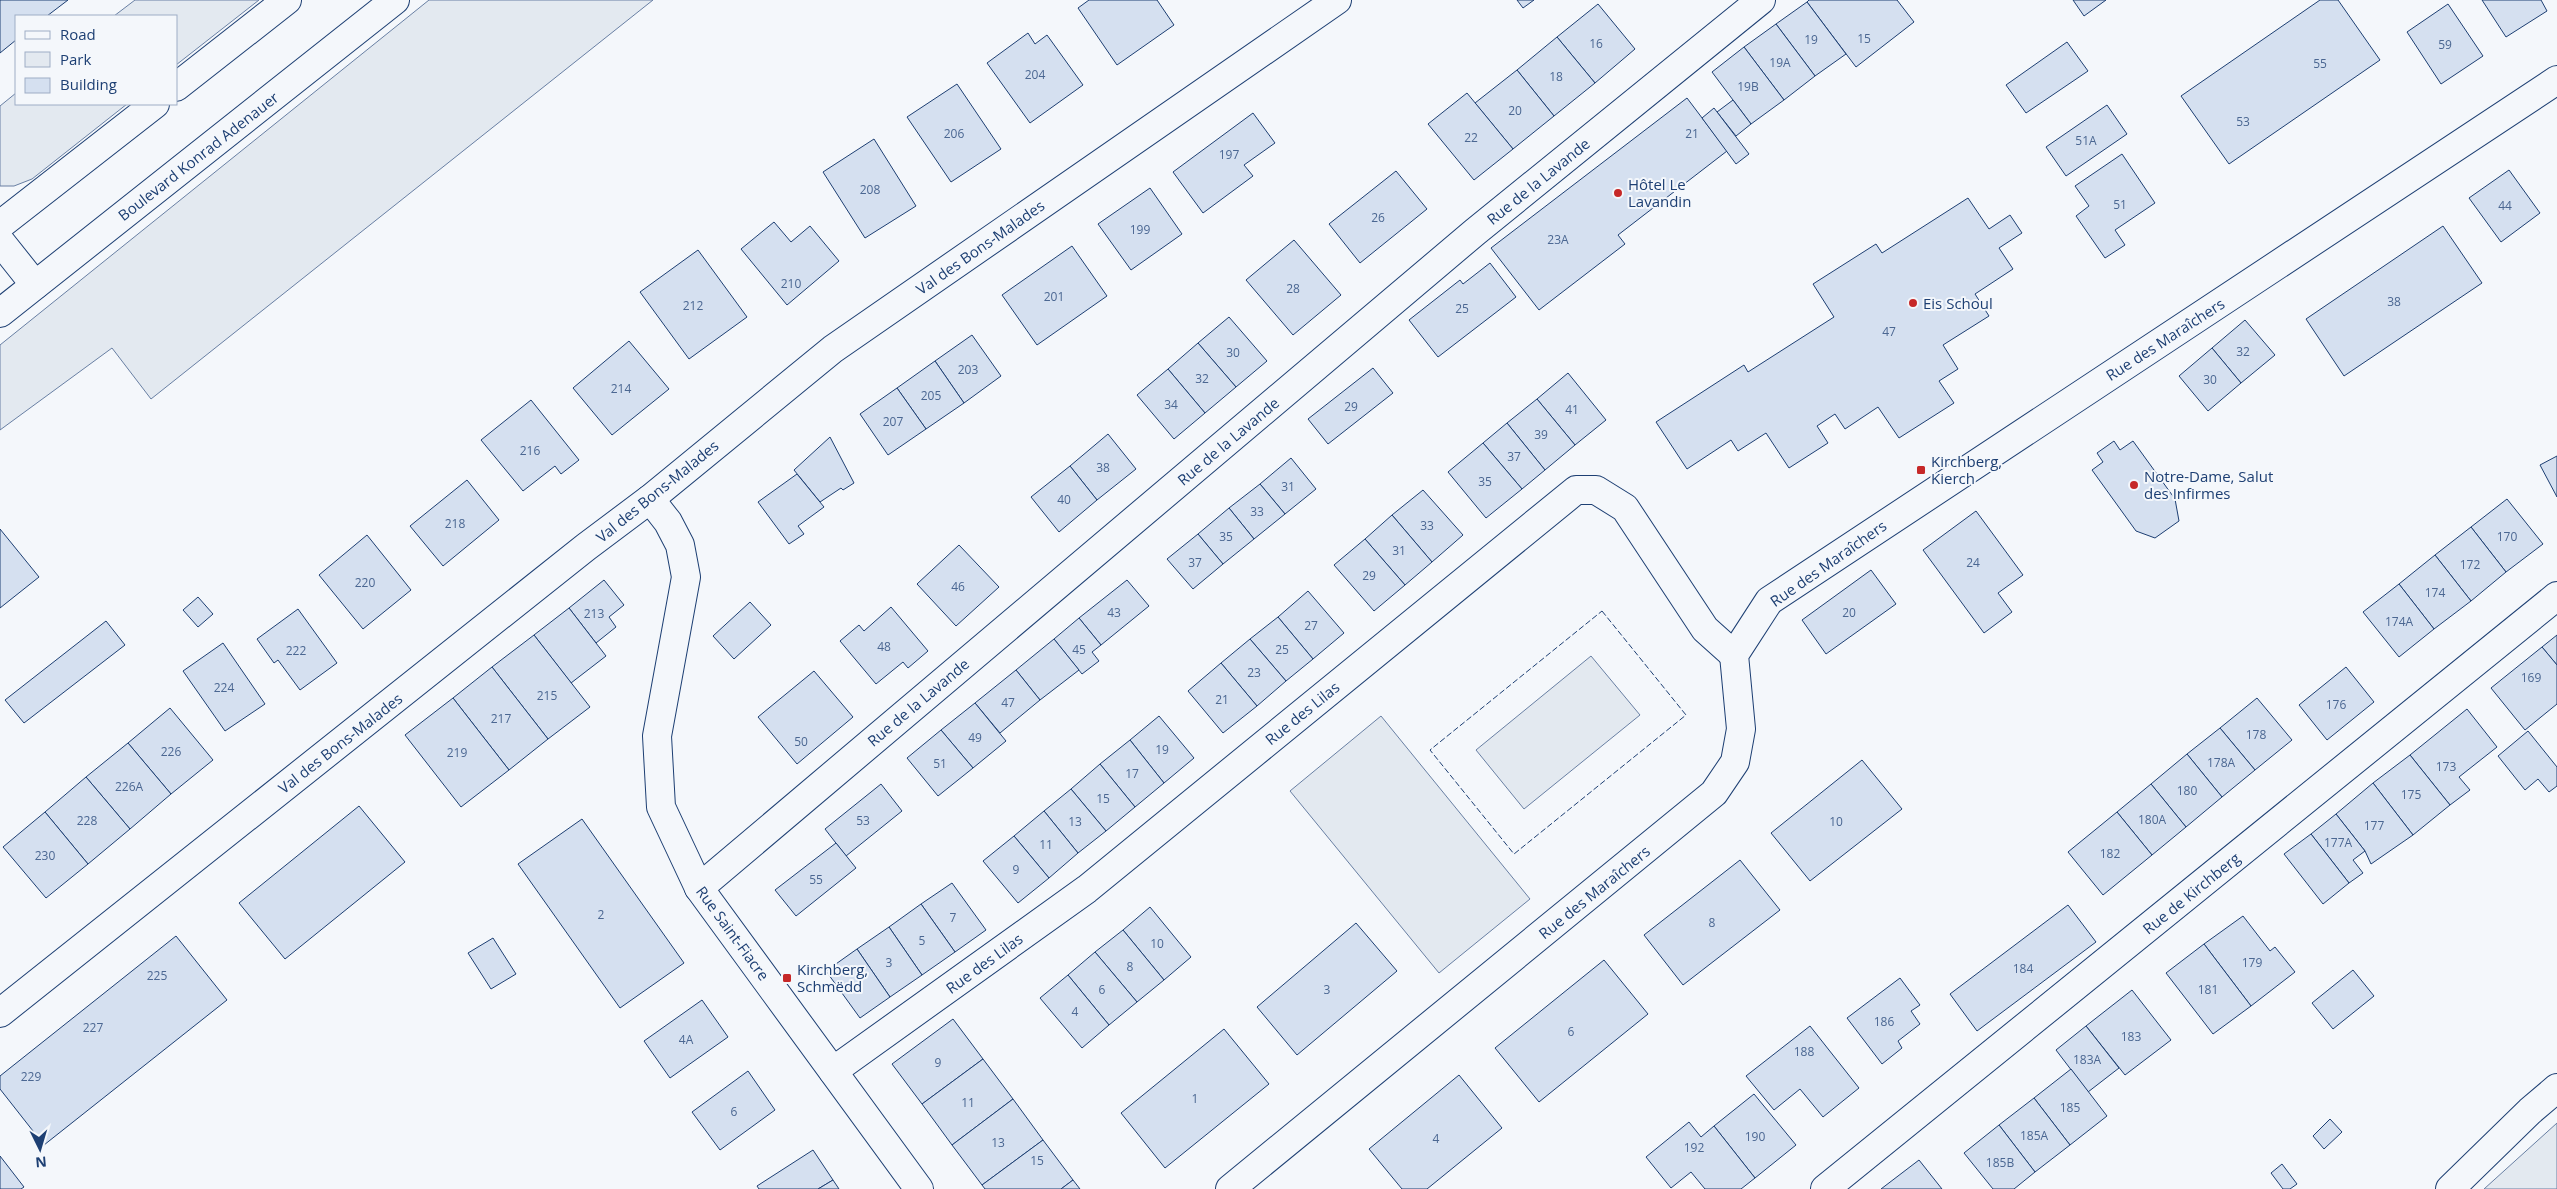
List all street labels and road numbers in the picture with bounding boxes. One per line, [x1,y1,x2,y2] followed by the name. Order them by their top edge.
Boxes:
[114,87,282,225] street label: Boulevard Konrad Adenauer
[1482,133,1594,229] street label: Rue de la Lavande
[912,195,1048,299] street label: Val des Bons-Malades
[2102,293,2228,385] street label: Rue des Maraîchers
[1173,392,1283,490] street label: Rue de la Lavande
[592,435,722,547] street label: Val des Bons-Malades
[1766,515,1890,611] street label: Rue des Maraîchers
[863,653,973,751] street label: Rue de la Lavande
[1261,677,1343,749] street label: Rue des Lilas
[274,688,406,798] street label: Val des Bons-Malades
[1534,841,1654,943] street label: Rue des Maraîchers
[2138,848,2244,938] street label: Rue de Kirchberg
[692,882,774,984] street label: Rue Saint-Fiacre
[942,928,1026,998] street label: Rue des Lilas

